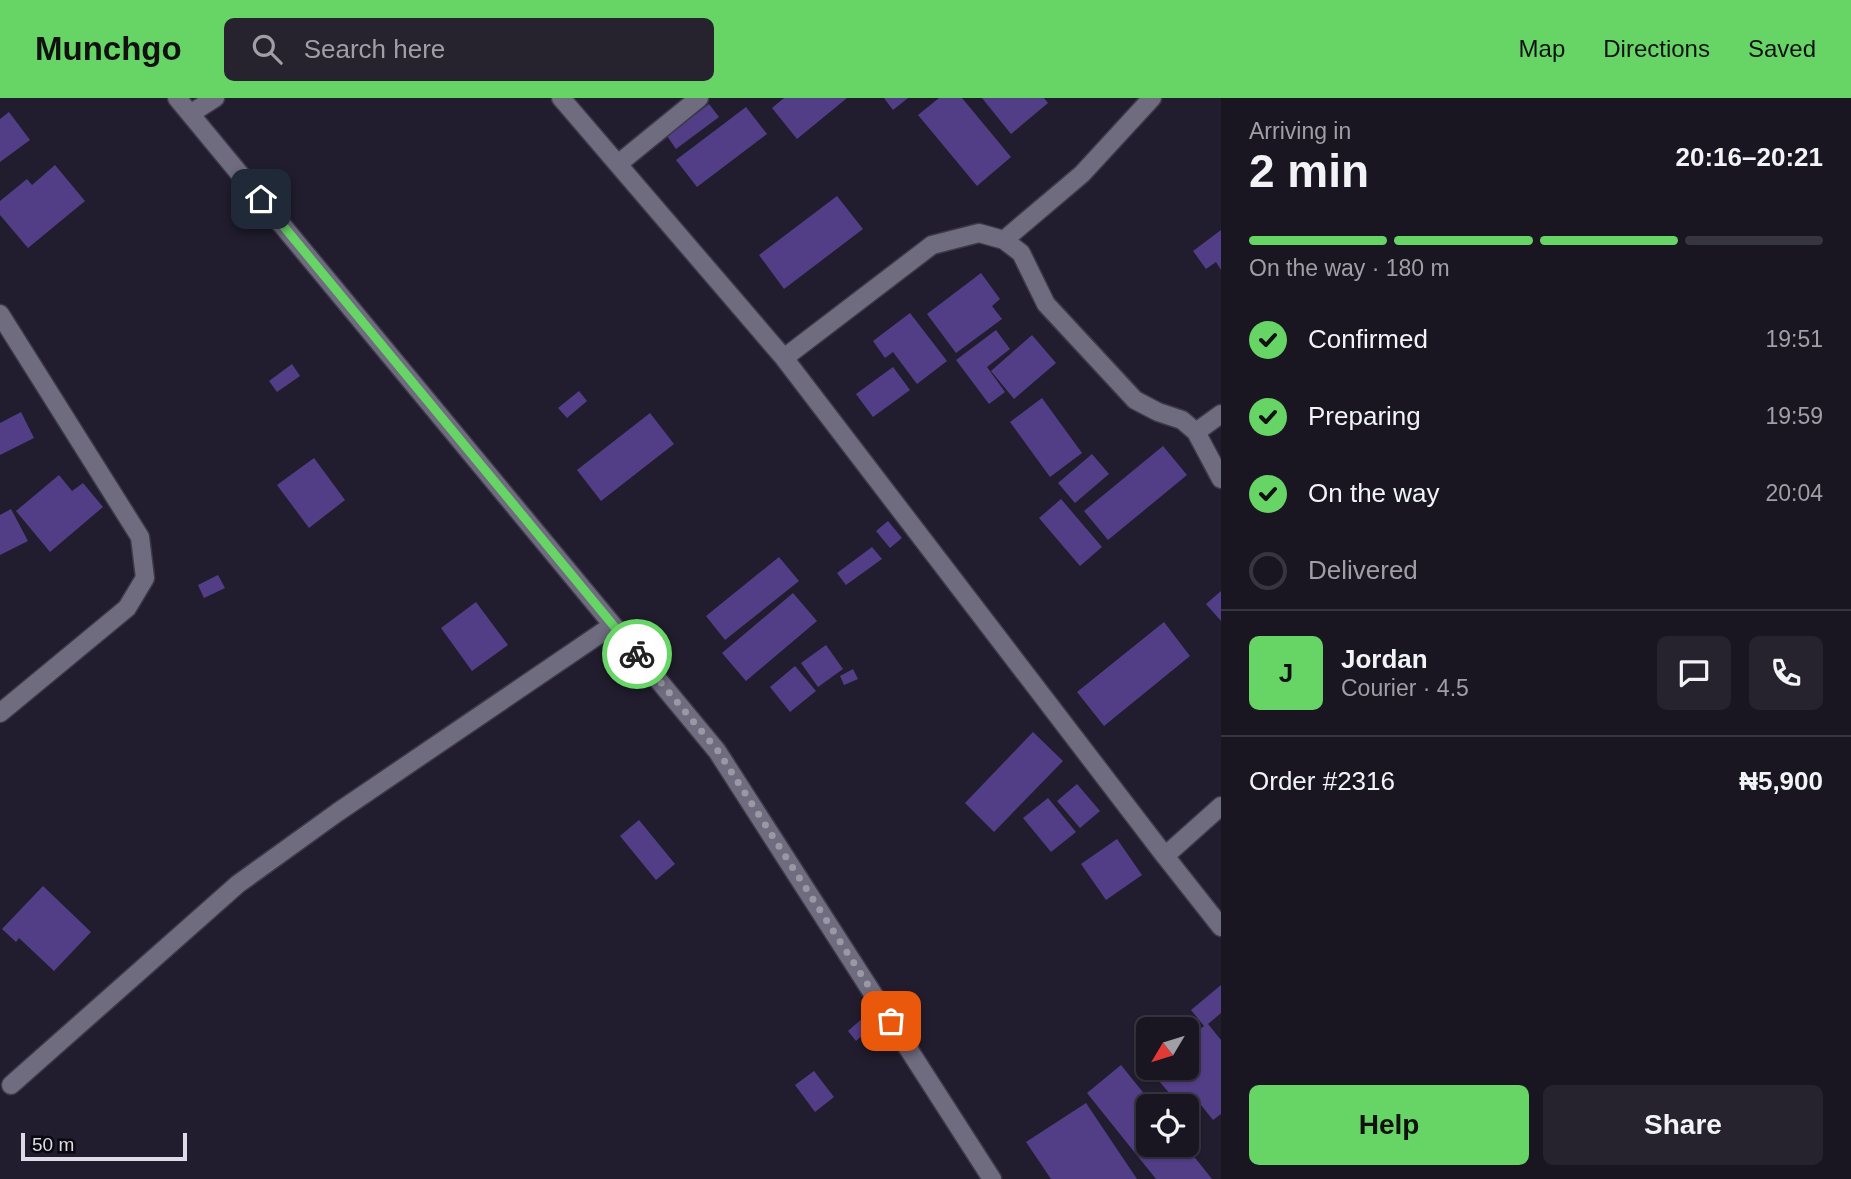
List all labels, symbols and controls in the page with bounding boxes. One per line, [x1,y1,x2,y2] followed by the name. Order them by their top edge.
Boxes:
[224,18,714,81] search box
[35,30,182,67] text: Munchgo
[248,30,286,68] icon: search
[304,34,445,64] text: Search here
[1519,35,1565,62] text: Map
[1603,35,1710,62] text: Directions
[1748,35,1816,62] text: Saved
[1249,118,1351,144] text: Arriving in
[1676,142,1823,172] text: 20:16–20:21
[1249,145,1369,197] text: 2 min
[231,169,291,229] pin
[242,180,280,218] icon: home
[1249,255,1450,281] text: On the way · 180 m
[1249,321,1287,359] icon: check
[1308,324,1428,354] text: Confirmed
[1765,326,1823,352] text: 19:51
[1249,398,1287,436] icon: check
[1308,401,1421,431] text: Preparing
[1765,403,1823,429] text: 19:59
[1249,475,1287,513] icon: check
[1308,478,1440,508] text: On the way
[1765,480,1823,506] text: 20:04
[1308,555,1418,585] text: Delivered
[602,619,672,689] courier
[618,635,656,673] icon: bike
[1657,636,1731,710] button: chat
[1749,636,1823,710] button: phone
[1341,644,1428,674] text: Jordan
[1279,658,1293,688] text: J
[1341,675,1469,701] text: Courier · 4.5
[1249,766,1395,796] text: Order #2316
[1739,766,1823,796] text: ₦5,900
[861,991,921,1051] pin
[872,1002,910,1040] icon: bag
[1136,1017,1199,1080] north arrow
[1136,1017,1199,1157] map controls
[1249,1085,1529,1165] button: Help
[1543,1085,1823,1165] button: Share
[1136,1094,1199,1157] button: locate
[21,1130,187,1162] scale bar
[32,1134,74,1155] text: 50 m

